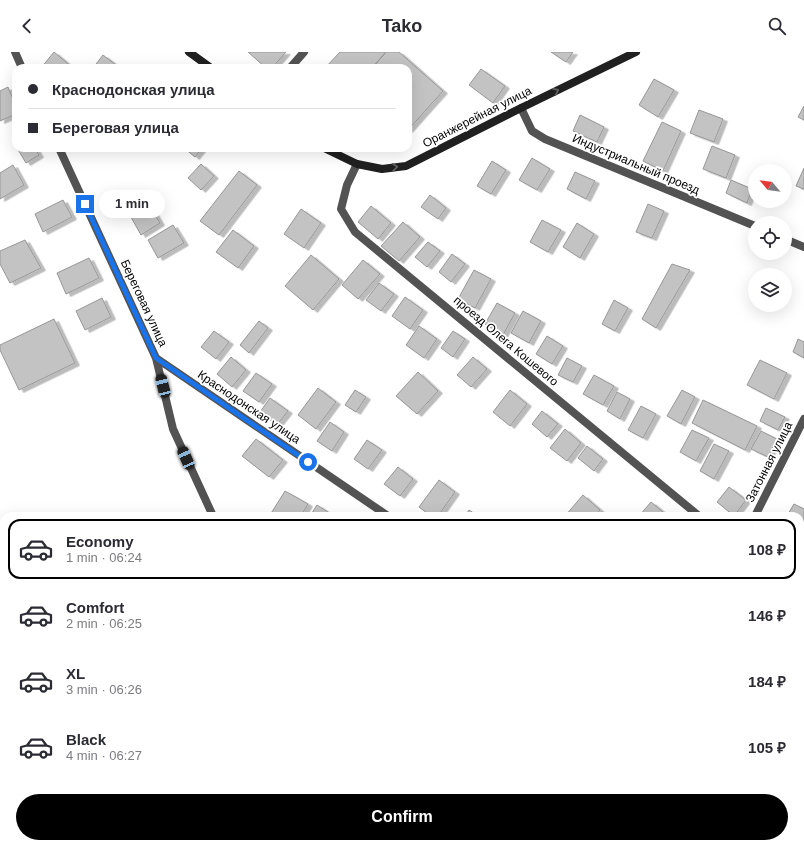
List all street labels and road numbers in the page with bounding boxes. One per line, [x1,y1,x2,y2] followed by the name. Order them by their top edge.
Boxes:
[420,83,534,151] street label: Оранжерейная улица
[570,131,702,197] street label: Индустриальный проезд
[118,257,170,349] street label: Береговая улица
[451,293,561,389] street label: проезд Олега Кошевого
[195,367,303,447] street label: Краснодонская улица
[743,419,795,505] street label: Затонная улица

